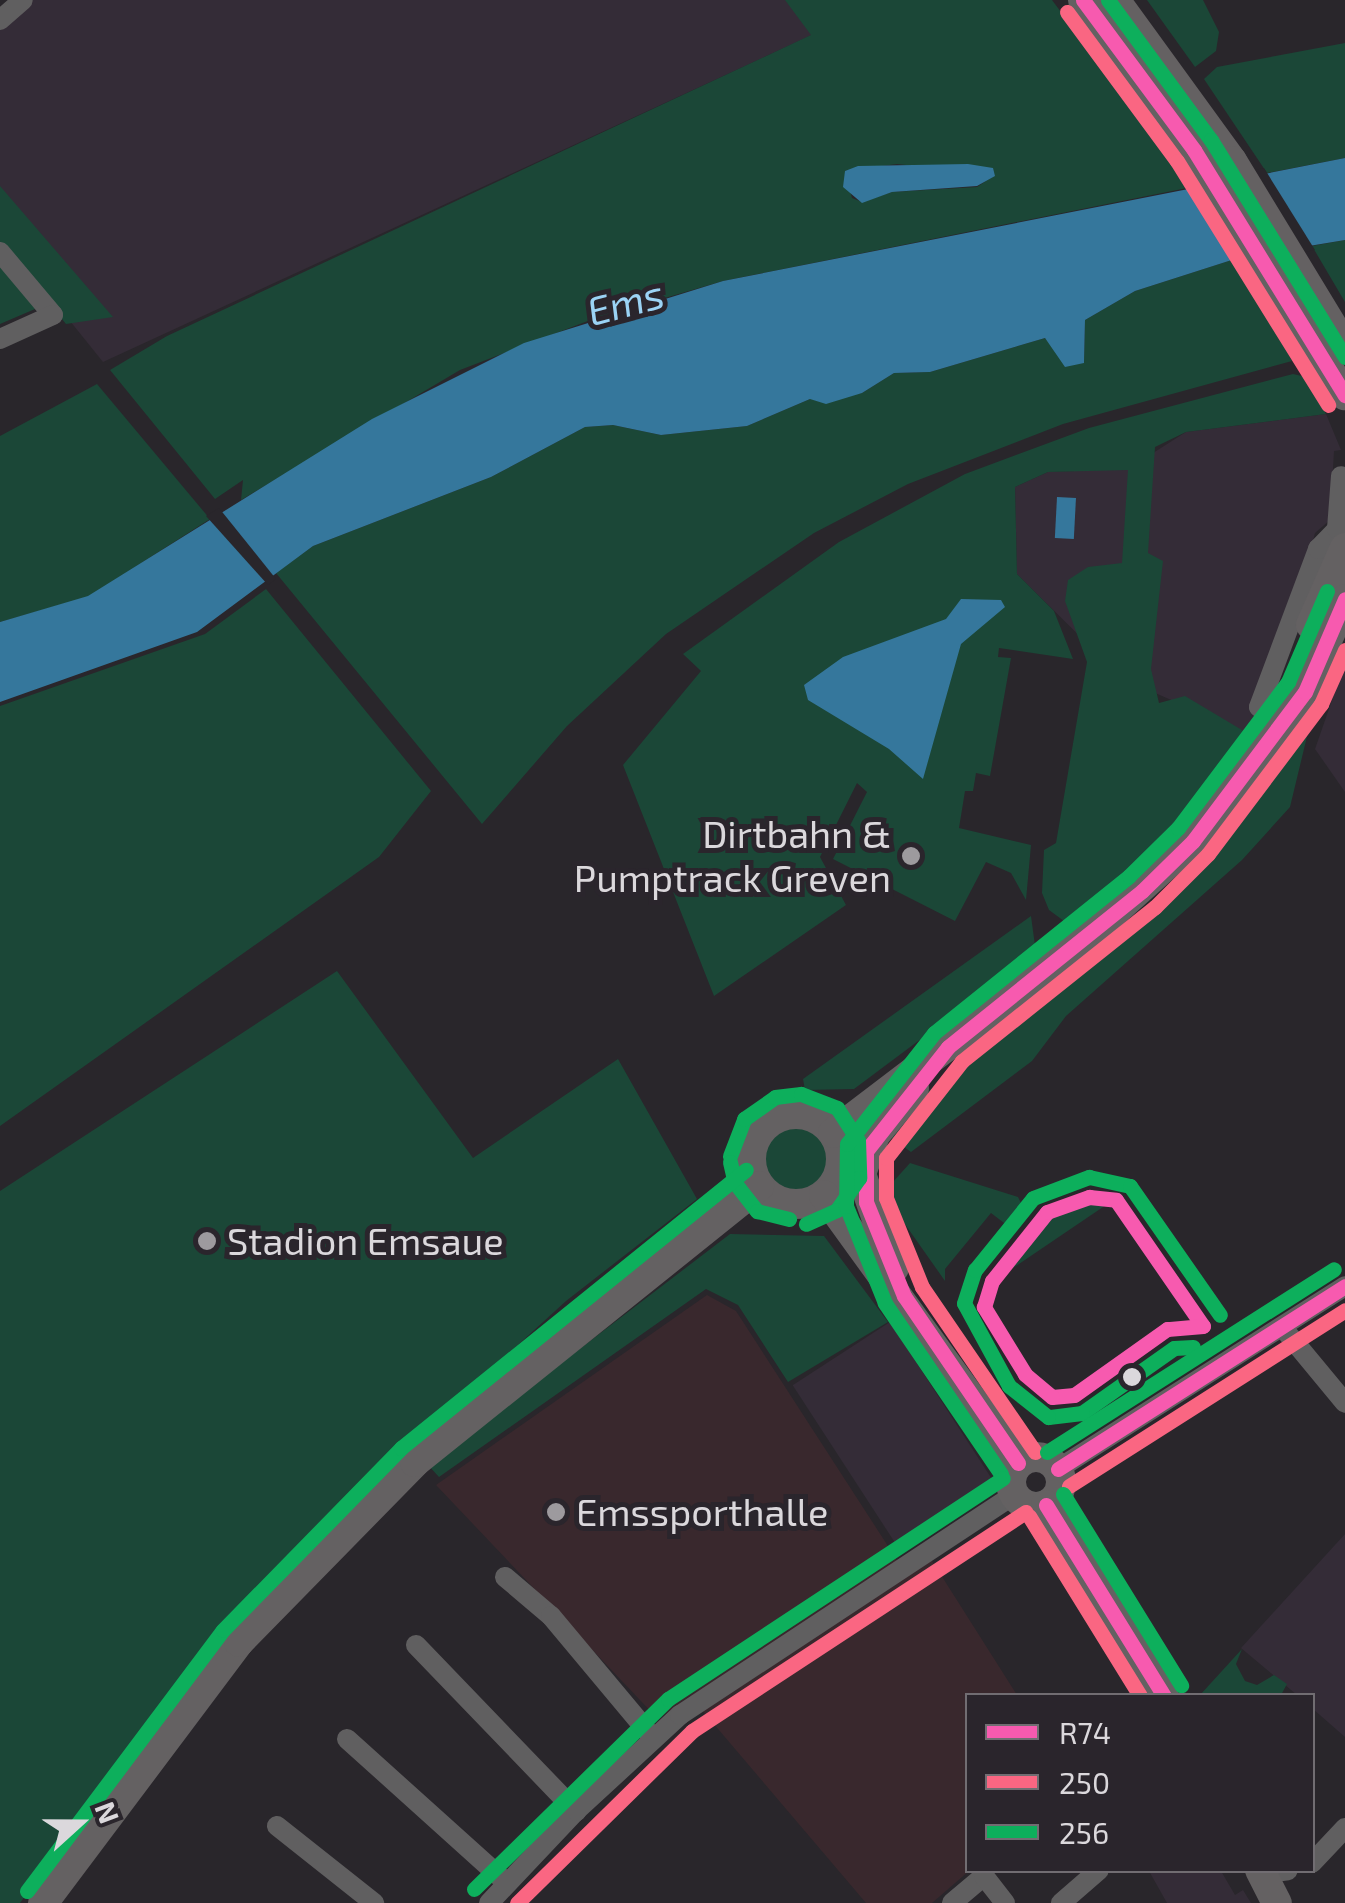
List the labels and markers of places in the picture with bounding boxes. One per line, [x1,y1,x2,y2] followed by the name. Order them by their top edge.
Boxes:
[573,811,891,901] place label: Dirtbahn & Pumptrack Greven
[900,845,922,867] marker: Dirtbahn & Pumptrack Greven
[227,1218,504,1264] place label: Stadion Emsaue
[196,1230,218,1252] marker: Stadion Emsaue
[1122,1367,1142,1387] unlabelled marker
[576,1489,828,1535] place label: Emssporthalle
[545,1501,567,1523] marker: Emssporthalle

